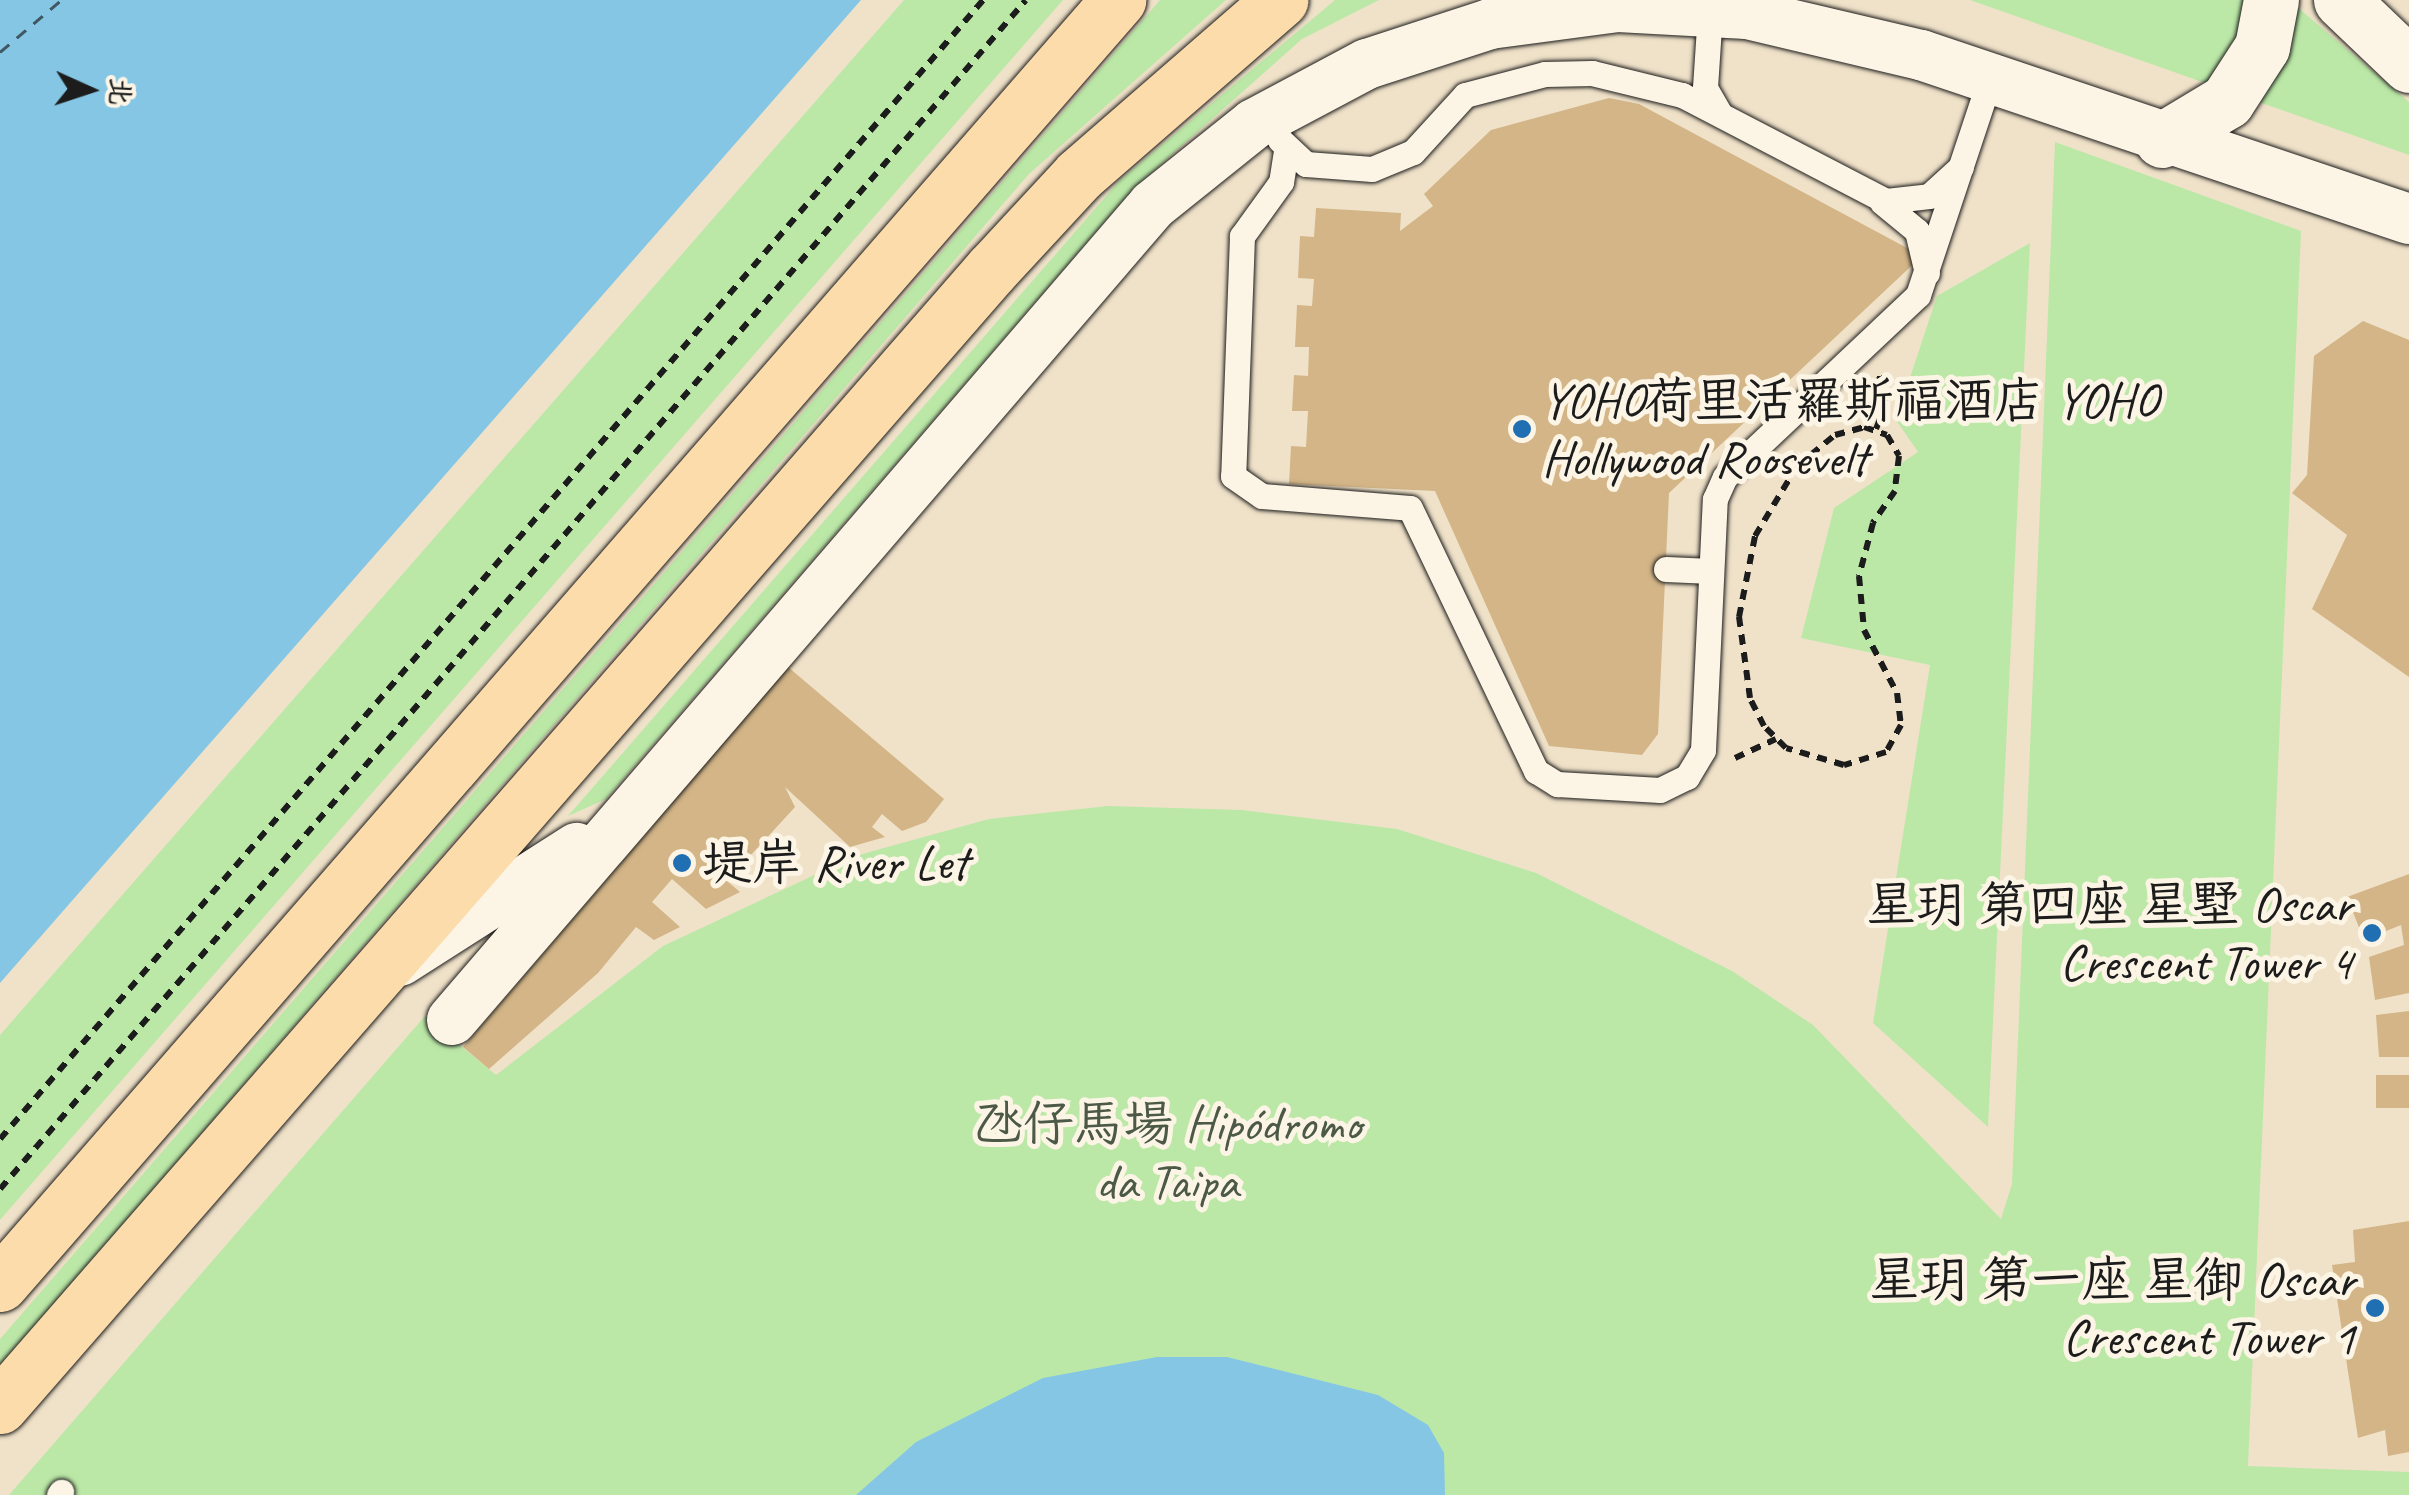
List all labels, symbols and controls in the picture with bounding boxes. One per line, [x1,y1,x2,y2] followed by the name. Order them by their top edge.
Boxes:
[40,40,140,140] north arrow
[102,77,139,106] text: 北
[1542,370,2158,488] place label: YOHO荷里活羅斯福酒店 YOHO Hollywood Roosevelt
[1511,418,1533,440] marker: YOHO荷里活羅斯福酒店 YOHO Hollywood Roosevelt
[702,833,968,893] place label: 堤岸 River Let
[671,852,693,874] marker: 堤岸 River Let
[1866,874,2352,992] place label: 星玥 第四座 星墅 Oscar Crescent Tower 4
[2361,922,2383,944] marker: 星玥 第四座 星墅 Oscar Crescent Tower 4
[973,1093,1361,1210] park label: 氹仔馬場 Hipódromo da Taipa
[1869,1249,2355,1366] place label: 星玥 第一座 星御 Oscar Crescent Tower 1
[2364,1297,2386,1319] marker: 星玥 第一座 星御 Oscar Crescent Tower 1

